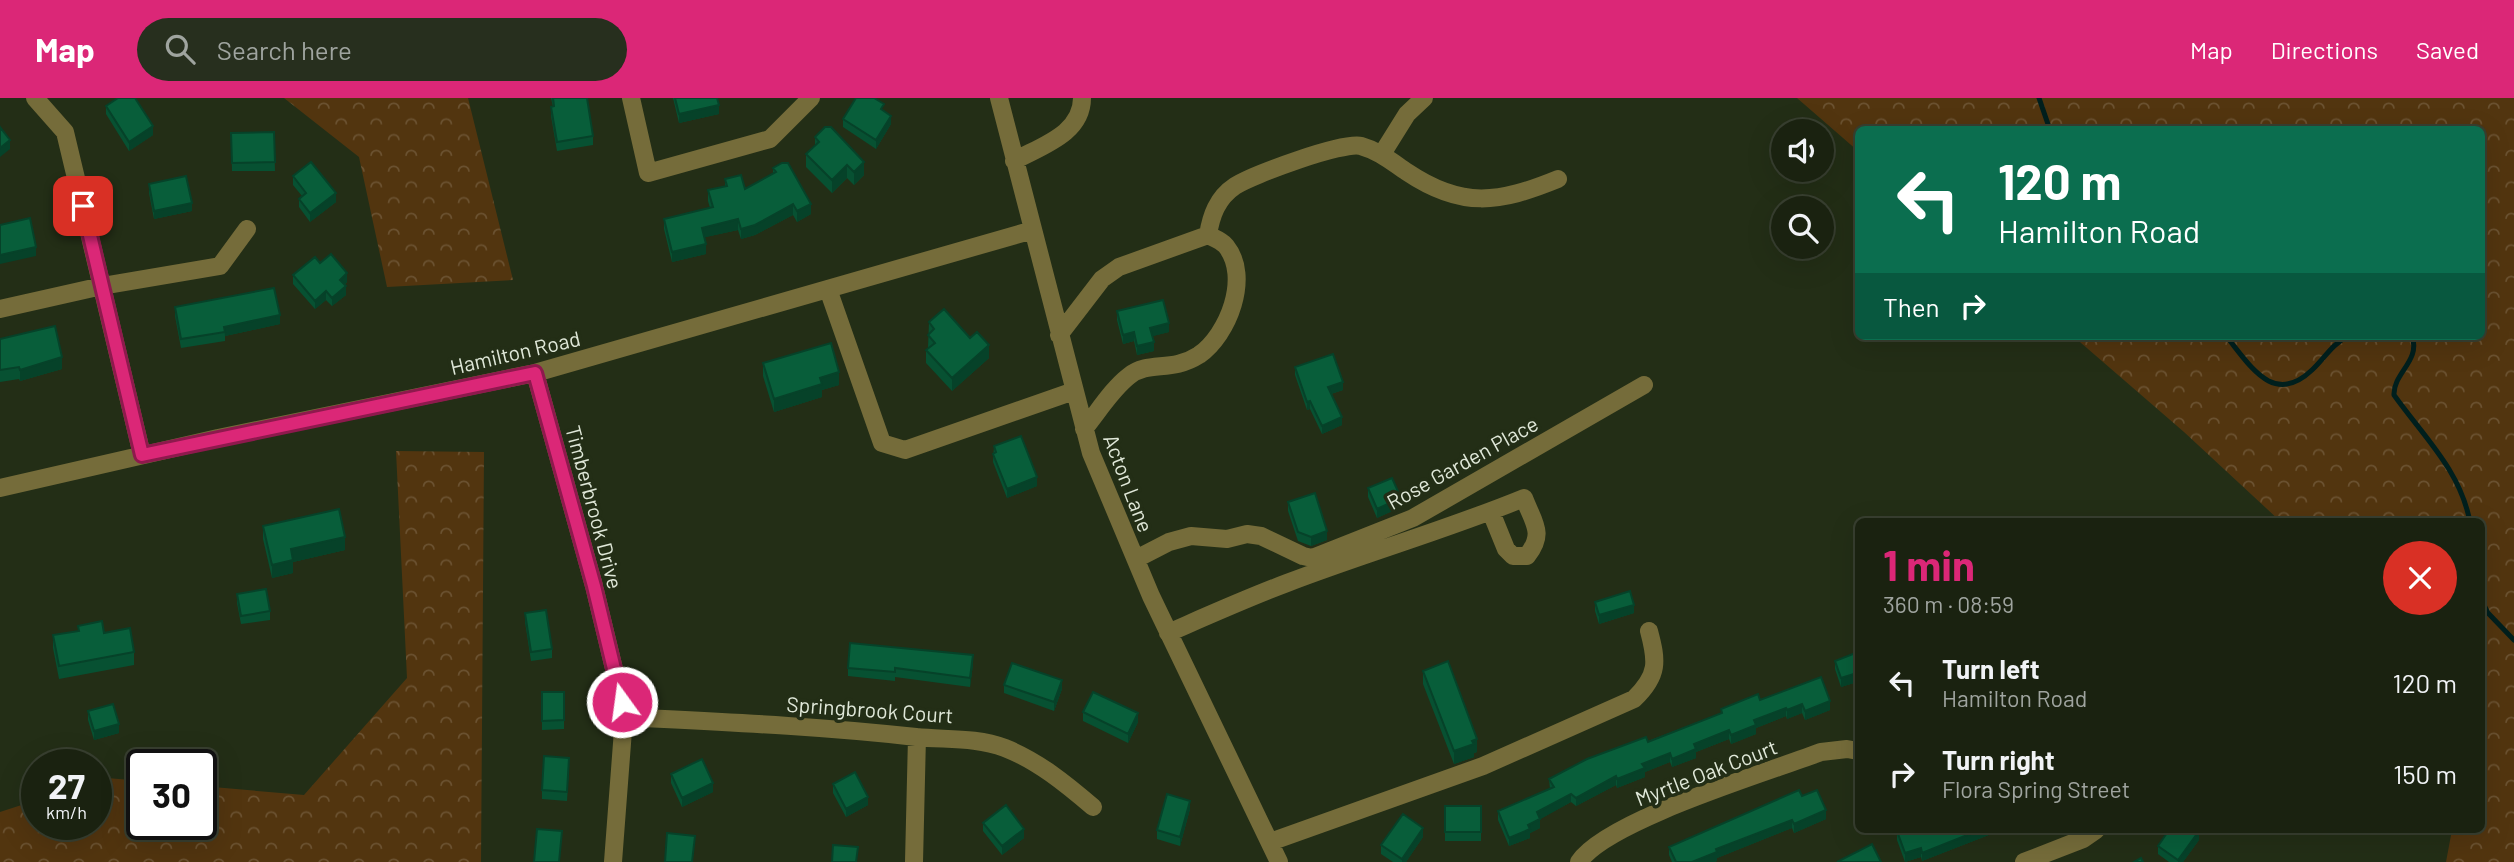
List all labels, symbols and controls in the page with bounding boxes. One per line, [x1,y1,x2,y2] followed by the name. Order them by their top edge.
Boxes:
[137,18,627,81] search box
[35,29,95,69] text: Map
[161,30,199,68] icon: search
[217,34,352,65] text: Search here
[2190,35,2233,64] text: Map
[2271,35,2378,64] text: Directions
[2416,35,2479,64] text: Saved
[1771,119,1834,259] map controls
[1771,119,1834,182] button: sound
[1998,151,2121,210] text: 120 m
[1883,154,1974,245] icon: left
[53,176,113,236] pin
[64,187,102,225] icon: arrive
[1771,196,1834,259] button: search
[1998,211,2200,249] text: Hamilton Road
[1954,287,1992,325] icon: right
[1883,291,1940,322] text: Then
[448,325,582,379] street label: Hamilton Road
[1382,410,1542,514] street label: Rose Garden Place
[561,423,629,591] street label: Timberbrook Drive
[1099,431,1159,535] street label: Acton Lane
[1883,539,1975,589] text: 1 min
[2383,541,2457,615] button: close
[1883,590,2014,618] text: 360 m · 08:59
[1942,653,2040,684] text: Turn left
[1883,664,1921,702] icon: left
[585,665,659,739] position arrow
[2393,667,2457,698] text: 120 m
[1942,684,2087,712] text: Hamilton Road
[786,691,954,727] street label: Springbrook Court
[1632,733,1780,811] street label: Myrtle Oak Court
[1942,744,2055,775] text: Turn right
[126,749,217,840] speed limit sign: 30
[1883,755,1921,793] icon: right
[2393,758,2457,789] text: 150 m
[48,764,85,806] text: 27
[1942,775,2130,803] text: Flora Spring Street
[46,801,87,823] text: km/h

